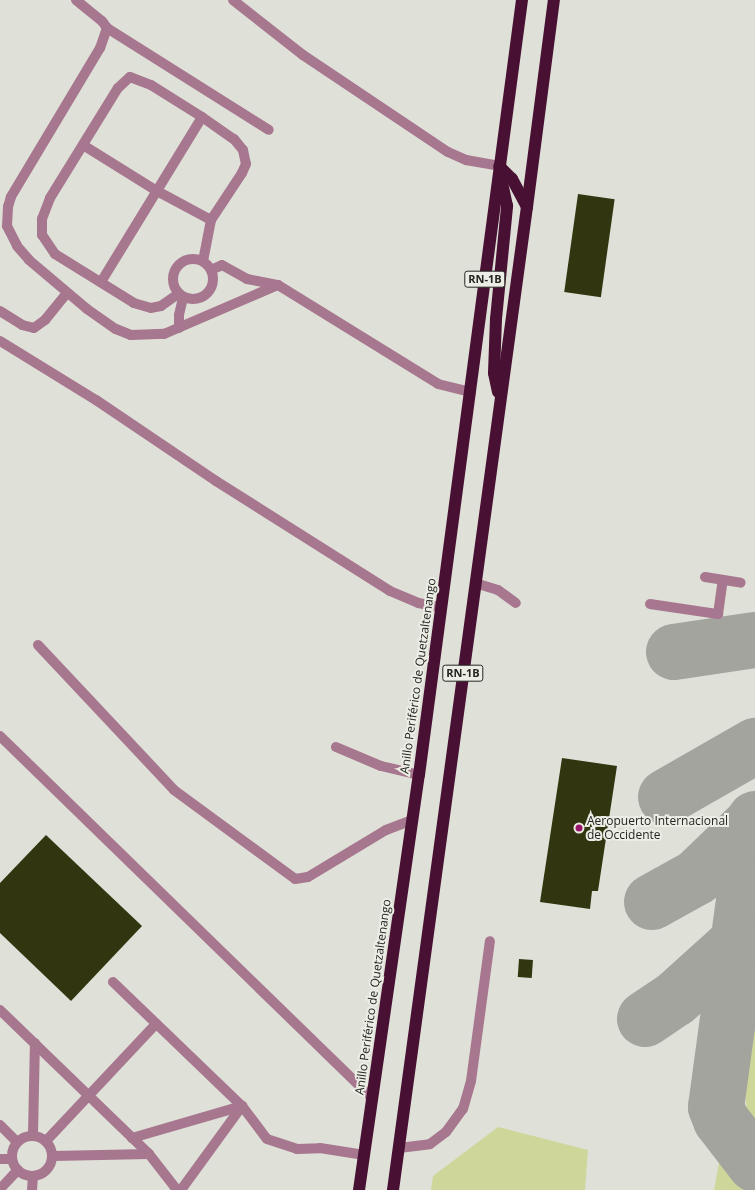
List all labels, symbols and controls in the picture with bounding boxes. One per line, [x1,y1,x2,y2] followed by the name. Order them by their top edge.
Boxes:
[464,270,506,288] road number: RN-1B
[397,577,439,775] street label: Anillo Periférico de Quetzaltenango
[442,664,484,682] road number: RN-1B
[587,814,728,842] place label: Aeropuerto Internacional de Occidente
[574,823,584,833] marker: Aeropuerto Internacional de Occidente
[352,898,394,1096] street label: Anillo Periférico de Quetzaltenango

